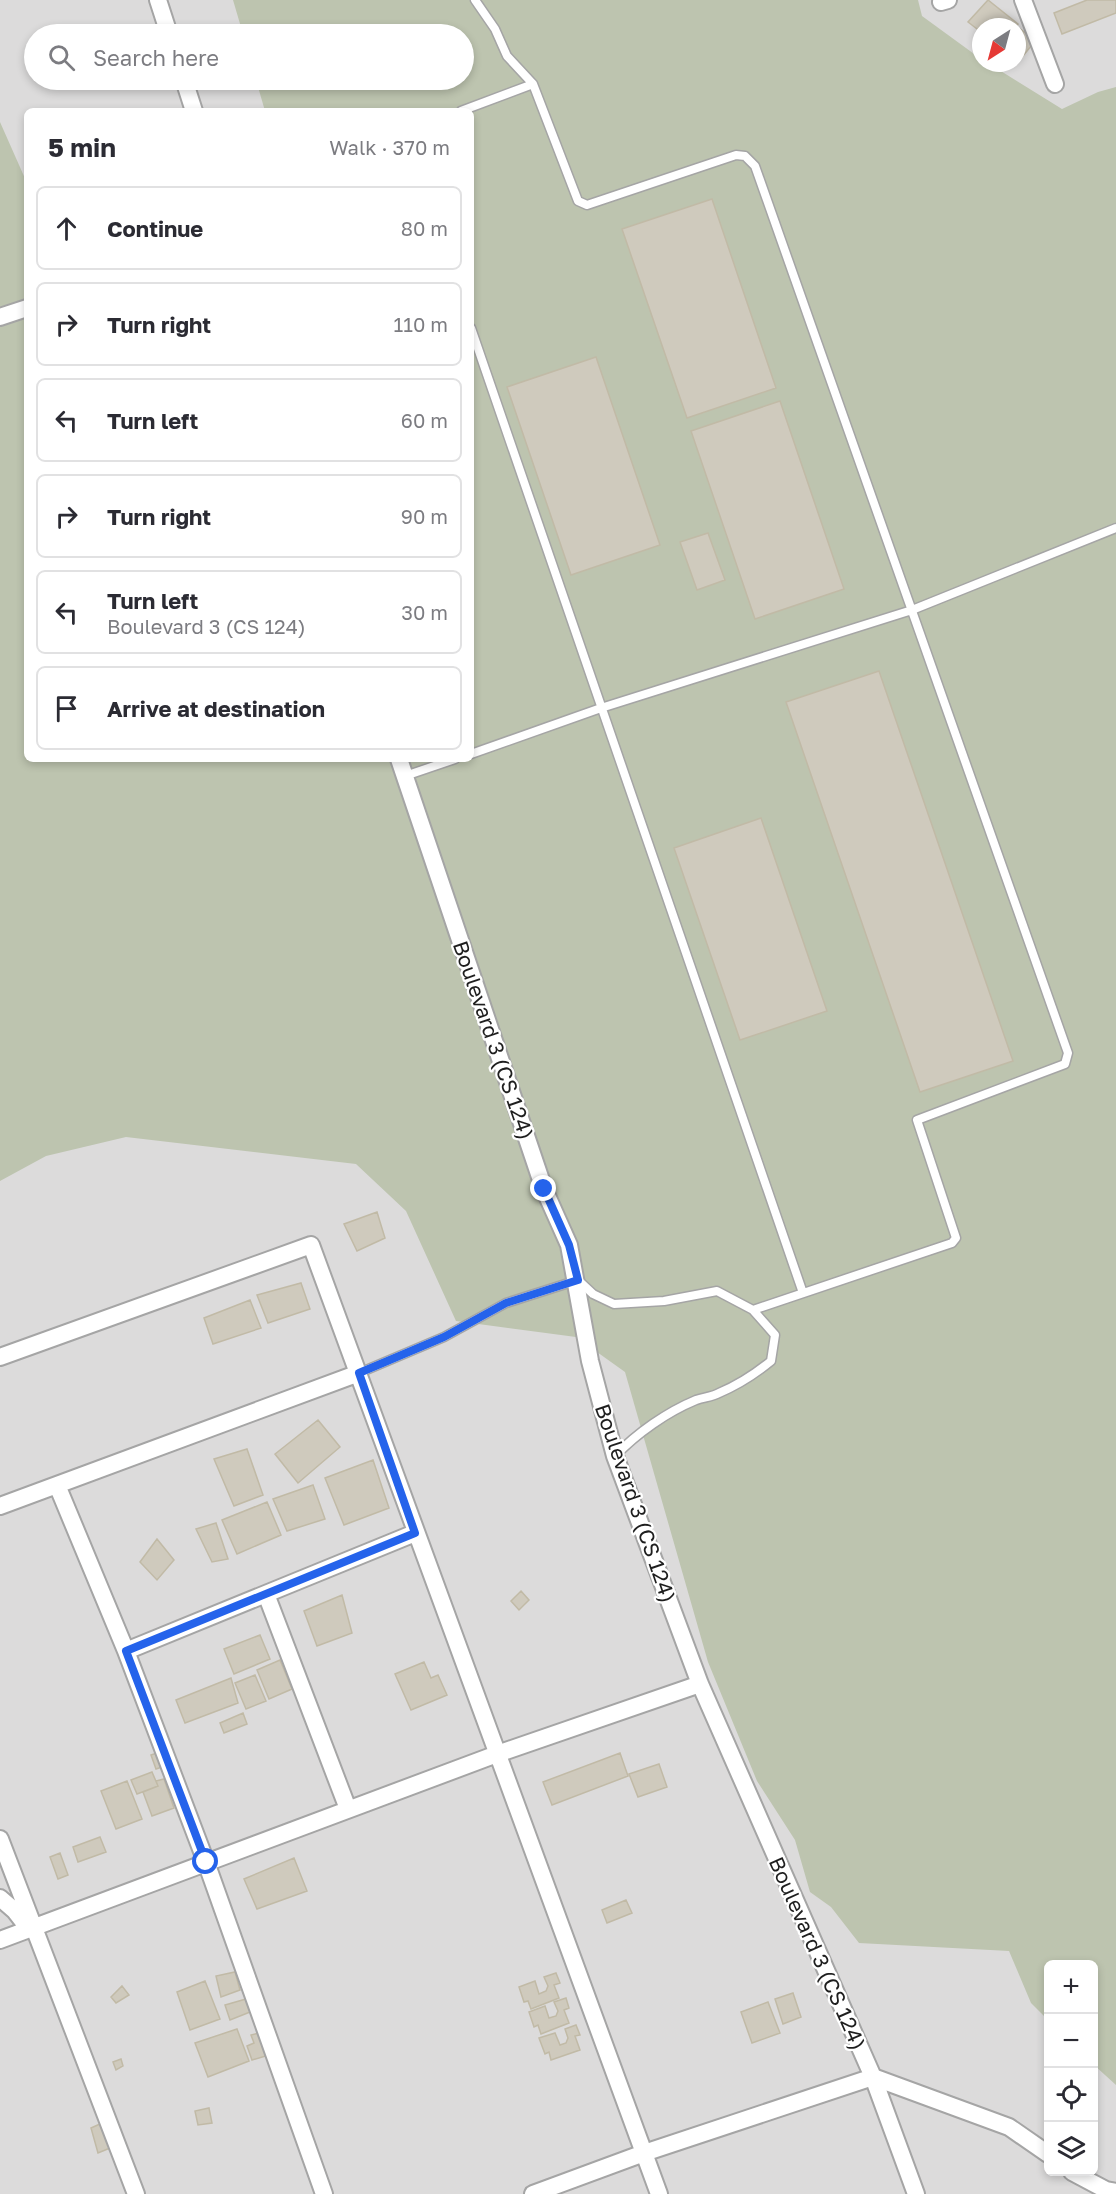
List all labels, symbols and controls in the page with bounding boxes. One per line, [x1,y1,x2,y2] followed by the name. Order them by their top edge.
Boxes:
[972,18,1026,72] north arrow
[24,24,474,90] search box
[45,41,78,74] icon: search
[93,44,219,71] text: Search here
[48,132,116,163] text: 5 min
[329,135,450,159] text: Walk · 370 m
[50,212,83,245] icon: ahead
[107,215,203,242] text: Continue
[401,216,448,240] text: 80 m
[50,308,83,341] icon: right
[107,311,211,338] text: Turn right
[394,312,448,336] text: 110 m
[50,404,83,437] icon: left
[107,407,198,434] text: Turn left
[401,408,448,432] text: 60 m
[50,500,83,533] icon: right
[107,503,211,530] text: Turn right
[401,504,448,528] text: 90 m
[107,587,198,614] text: Turn left
[50,596,83,629] icon: left
[401,600,448,624] text: 30 m
[107,614,306,638] text: Boulevard 3 (CS 124)
[50,692,83,725] icon: arrive
[107,695,325,722] text: Arrive at destination
[448,937,540,1143] street label: Boulevard 3 (CS 124)
[530,1175,556,1201] route end
[590,1400,682,1606] street label: Boulevard 3 (CS 124)
[192,1848,218,1874] route start
[764,1853,872,2053] street label: Boulevard 3 (CS 124)
[1044,1960,1098,2176] map controls
[1044,1960,1098,2014] button: +
[1044,2014,1098,2068] button: −
[1044,2068,1098,2122] button: locate
[1044,2122,1098,2176] button: layers

